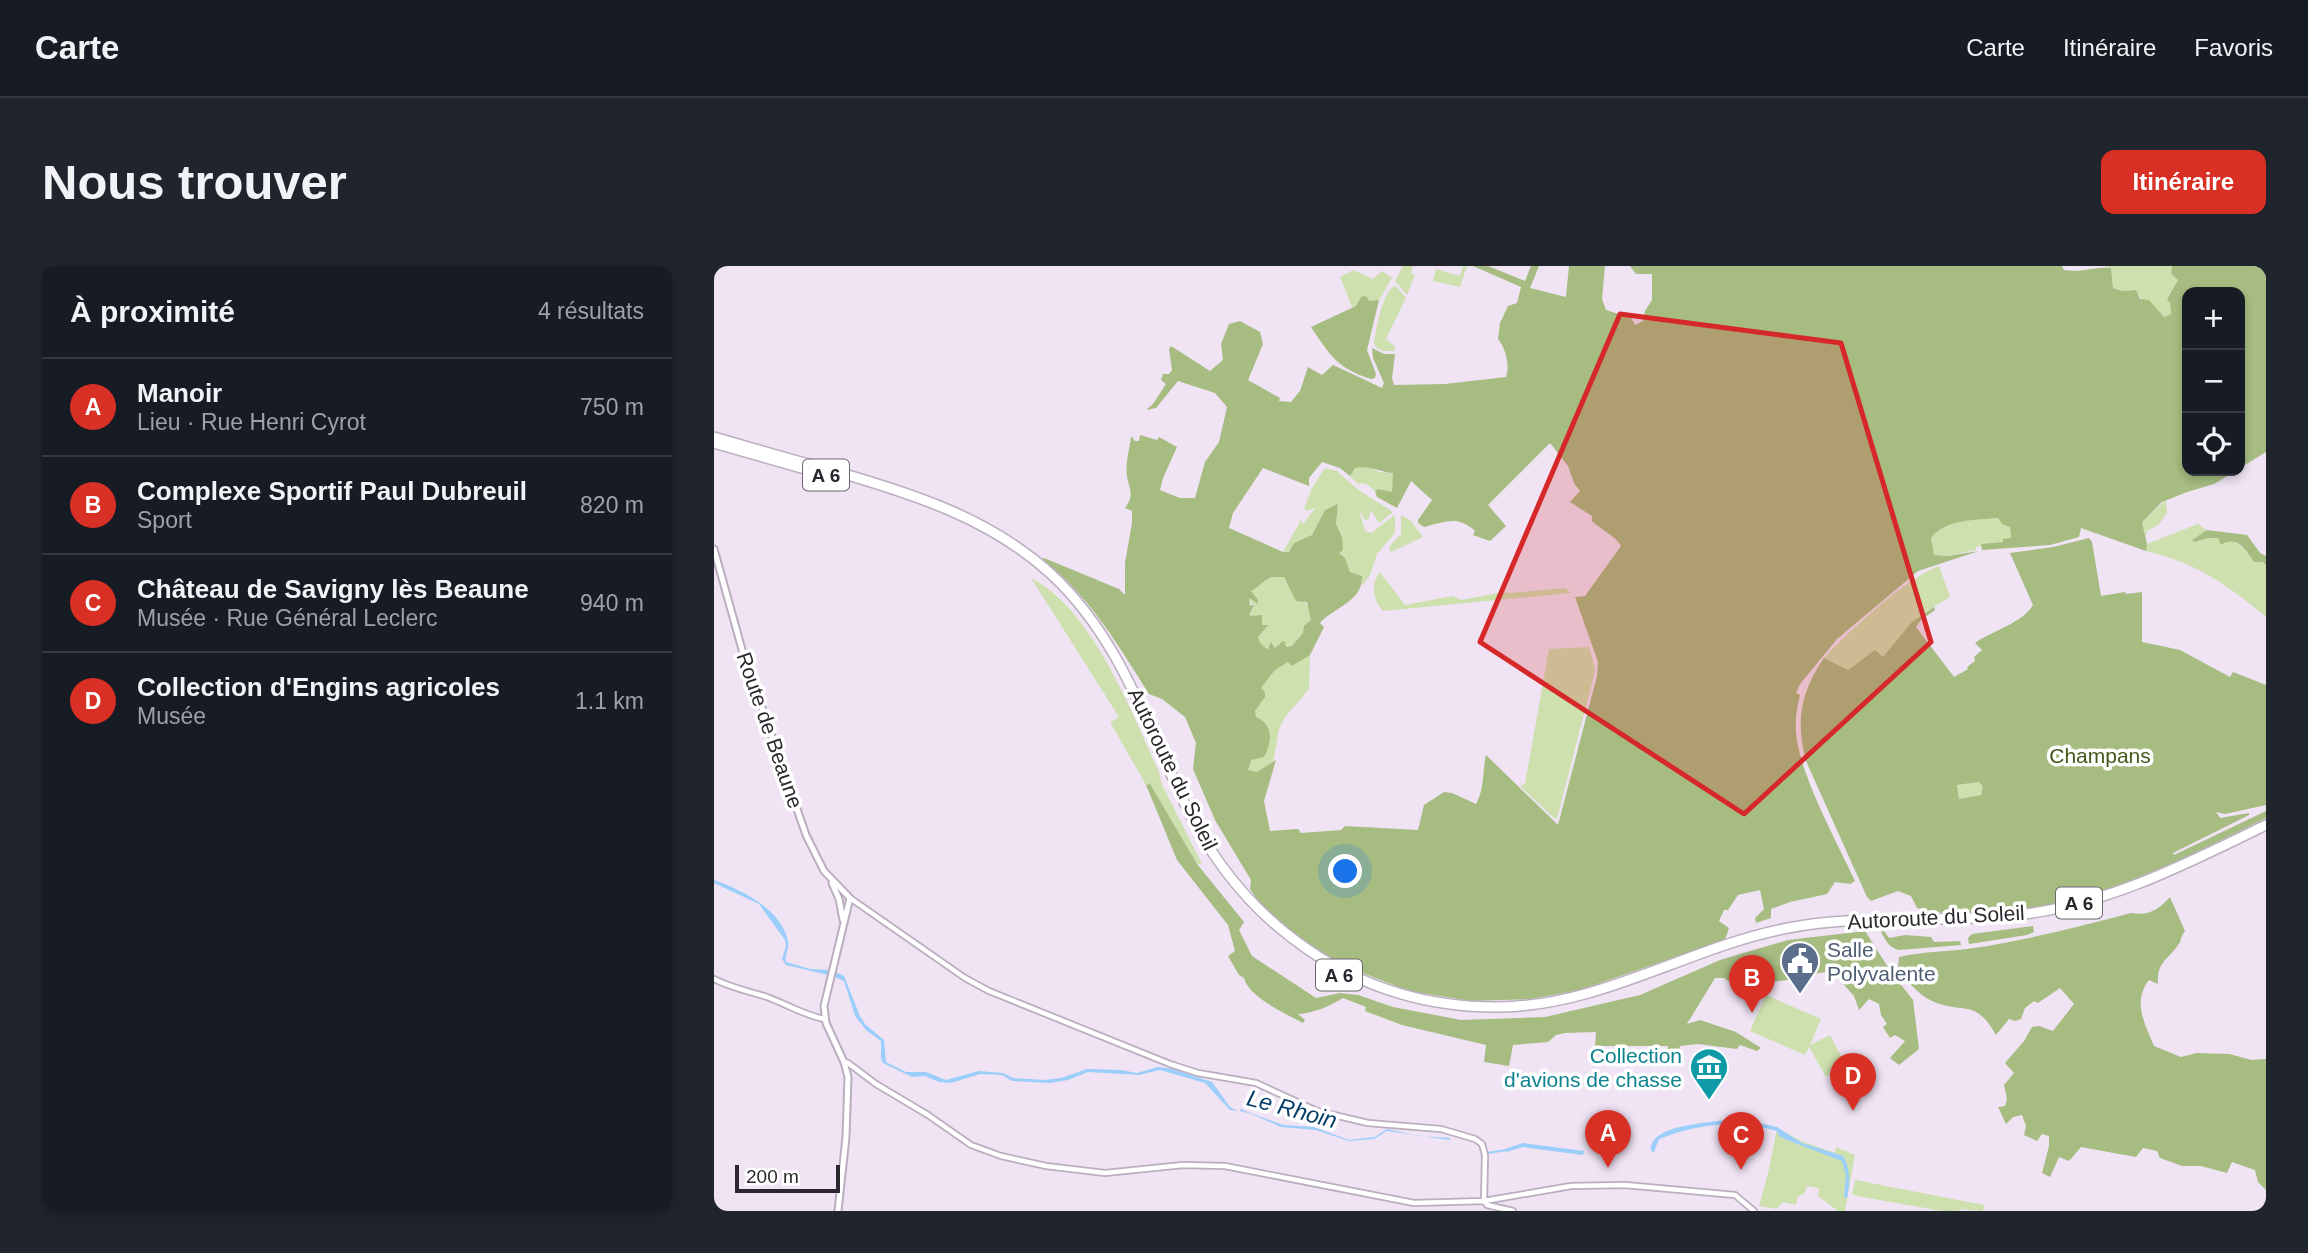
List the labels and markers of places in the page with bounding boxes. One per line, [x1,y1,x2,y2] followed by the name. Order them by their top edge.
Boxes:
[1827,938,1936,985] place label: Salle Polyvalente
[1779,940,1821,995] public building icon: Salle Polyvalente
[1729,955,1775,1013] pin: B
[1504,1044,1682,1091] place label: Collection d'avions de chasse
[1688,1046,1730,1101] museum icon: Collection d'avions de chasse
[1830,1053,1876,1111] pin: D
[1585,1110,1631,1168] pin: A
[1718,1112,1764,1170] pin: C

